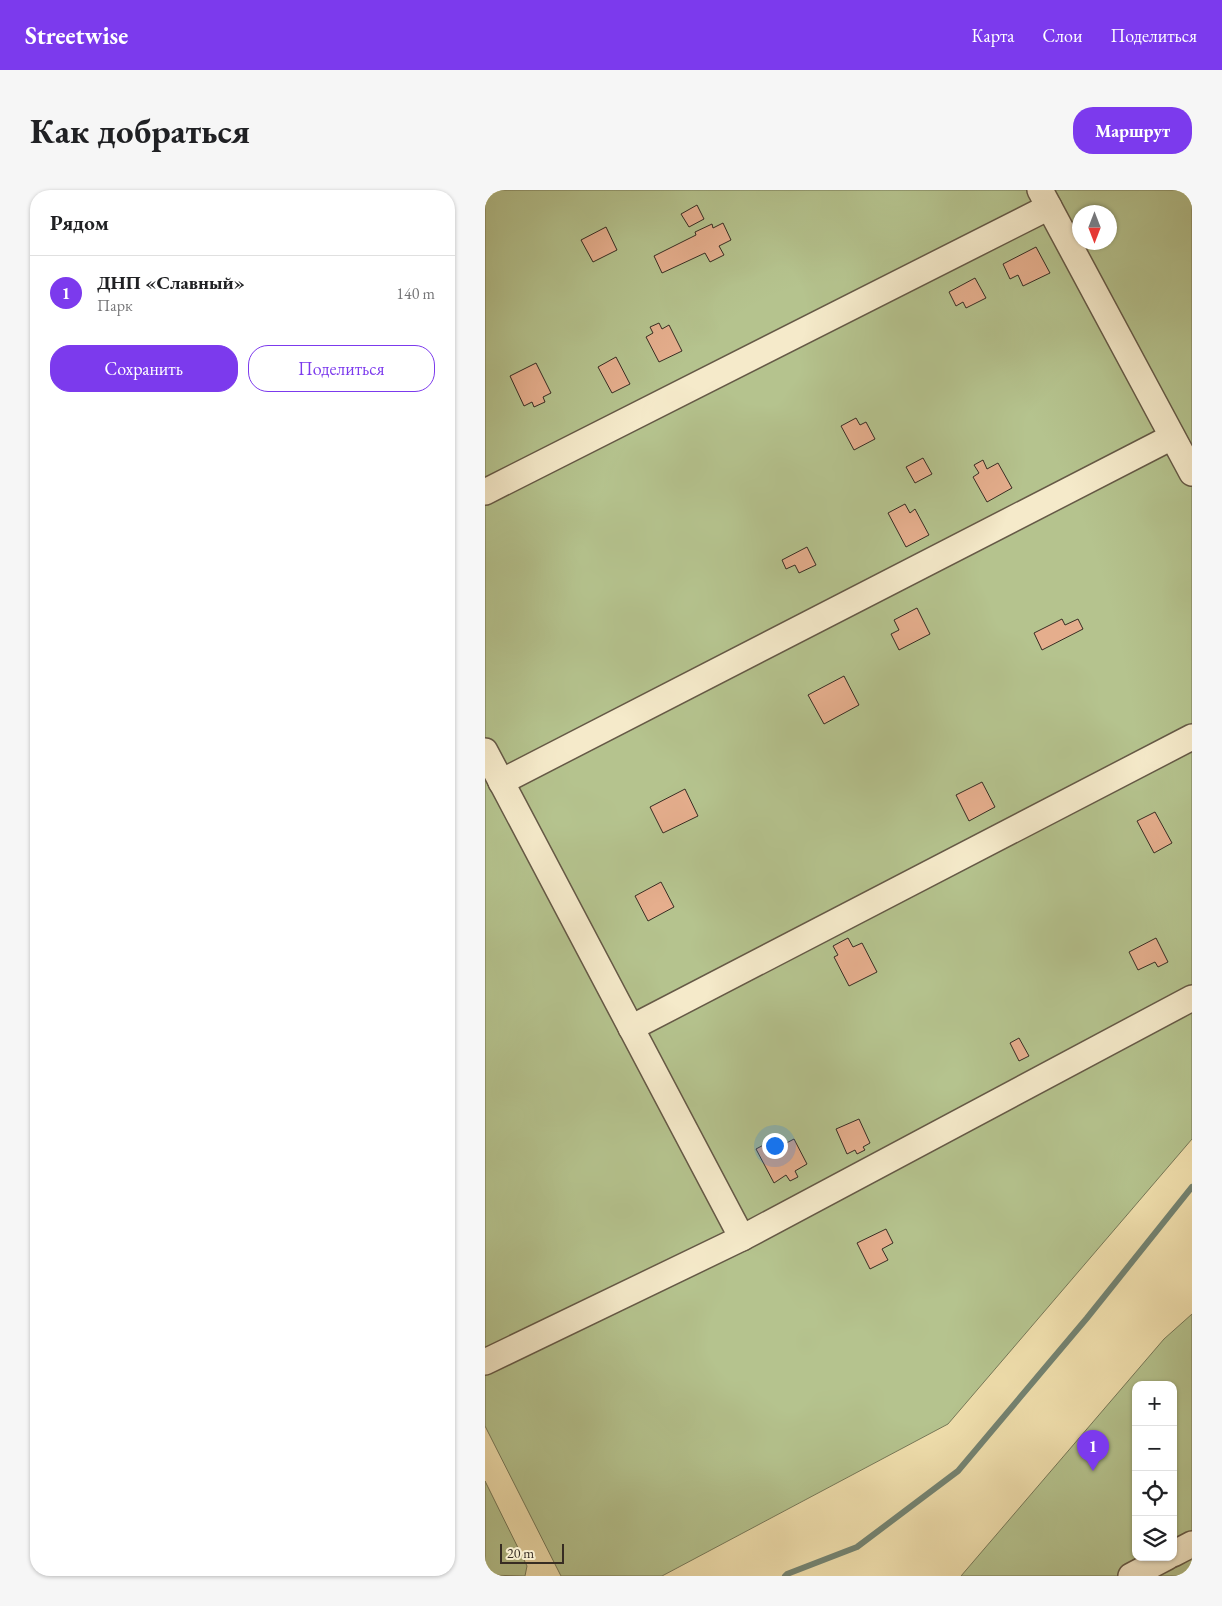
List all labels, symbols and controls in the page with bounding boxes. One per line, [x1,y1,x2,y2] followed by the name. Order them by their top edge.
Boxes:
[25,20,128,51] text: Streetwise
[972,24,1015,47] text: Карта
[1043,24,1082,47] text: Слои
[1110,24,1197,47] text: Поделиться
[1073,107,1192,154] button: Маршрут
[30,108,250,153] text: Как добраться
[1072,205,1117,250] north arrow
[50,209,109,236] text: Рядом
[97,270,245,295] text: ДНП «Славный»
[62,283,70,304] text: 1
[396,283,435,304] text: 140 m
[97,295,133,316] text: Парк
[50,345,238,392] button: Сохранить
[248,345,435,392] button: Поделиться
[762,1133,788,1159] your location
[1132,1381,1177,1561] map controls
[1132,1381,1177,1426] button: +
[1132,1426,1177,1471] button: −
[1077,1430,1109,1471] pin: 1
[1132,1471,1177,1516] button: locate
[1132,1516,1177,1561] button: layers
[500,1541,564,1564] scale bar
[507,1544,534,1562] text: 20 m

